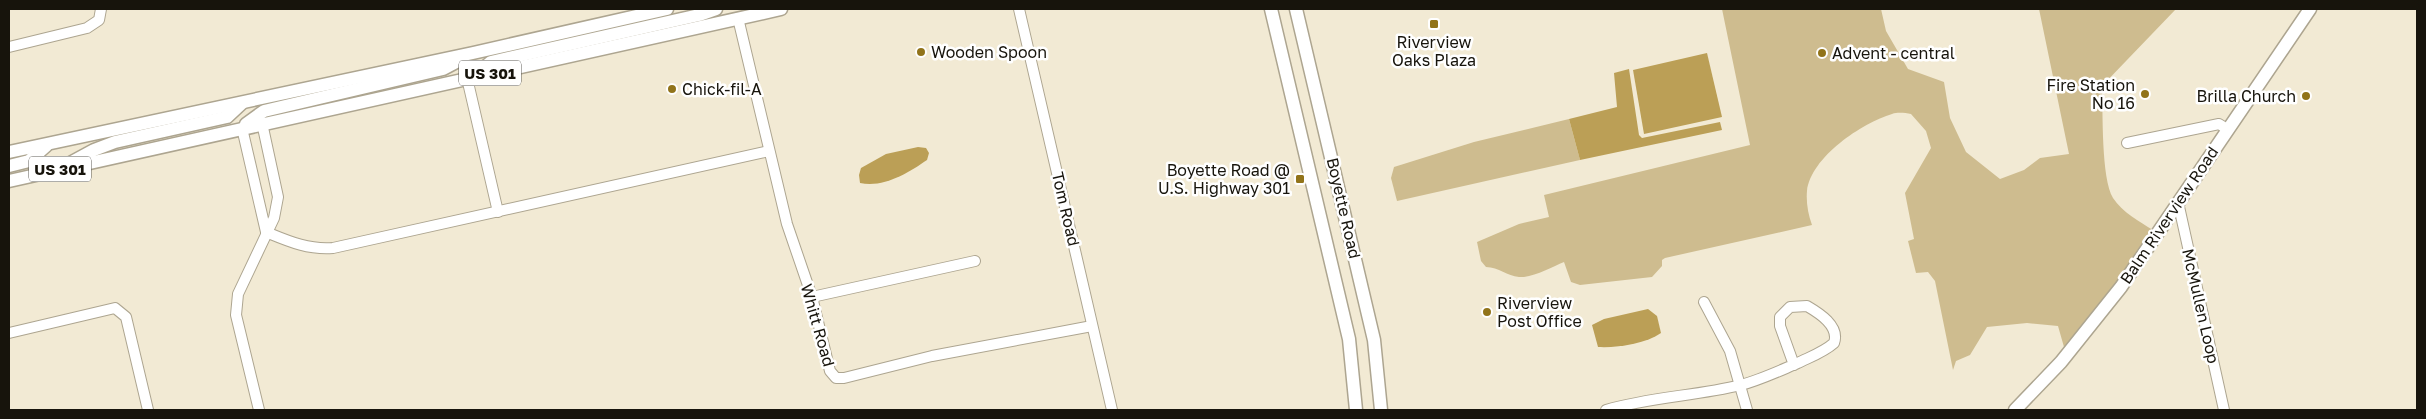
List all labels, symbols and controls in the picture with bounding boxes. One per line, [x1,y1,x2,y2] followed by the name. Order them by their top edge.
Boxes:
[1428,18,1440,30] marker: Riverview Oaks Plaza
[1392,32,1476,70] place label: Riverview Oaks Plaza
[931,42,1047,62] place label: Wooden Spoon
[1832,43,1955,63] place label: Advent - central
[915,46,927,58] marker: Wooden Spoon
[1816,47,1828,59] marker: Advent - central
[459,60,521,86] road number: US 301
[2047,75,2135,113] place label: Fire Station No 16
[682,79,762,99] place label: Chick-fil-A
[666,83,678,95] marker: Chick-fil-A
[2196,86,2296,106] place label: Brilla Church
[2139,88,2151,100] marker: Fire Station No 16
[2300,90,2312,102] marker: Brilla Church
[2116,143,2222,287] street label: Balm Riverview Road
[29,156,91,182] road number: US 301
[1323,156,1365,260] street label: Boyette Road
[1158,160,1290,198] place label: Boyette Road @ U.S. Highway 301
[1048,170,1084,248] street label: Tom Road
[1294,173,1306,185] marker: Boyette Road @ U.S. Highway 301
[2178,247,2224,365] street label: McMullen Loop
[797,281,839,369] street label: Whitt Road
[1497,293,1582,331] place label: Riverview Post Office
[1481,306,1493,318] marker: Riverview Post Office

